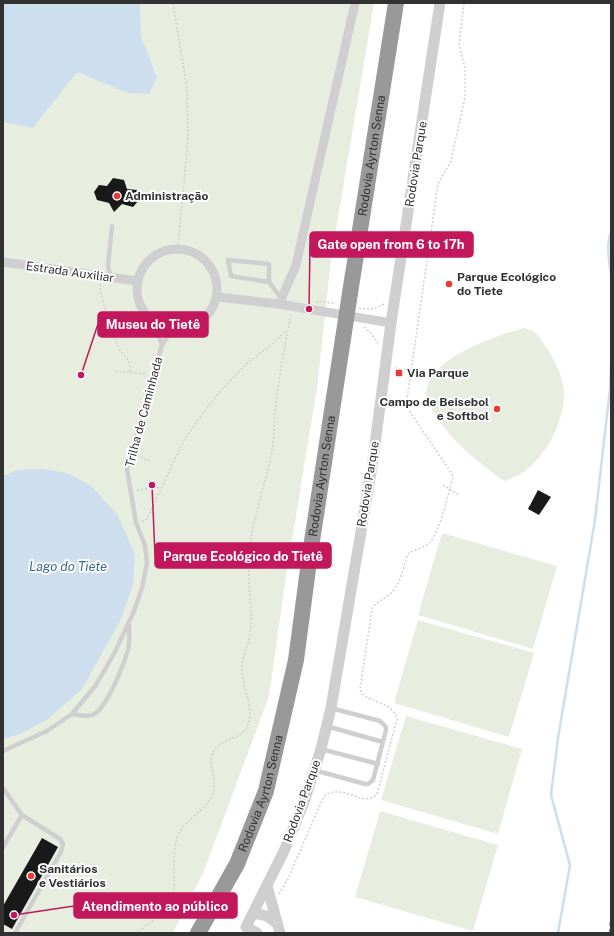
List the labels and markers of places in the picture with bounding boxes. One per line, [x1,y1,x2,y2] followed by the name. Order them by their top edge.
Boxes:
[125,189,208,203] place label: Administração
[112,191,122,201] marker: Administração
[310,232,473,257] callout: Gate open from 6 to 17h
[457,270,556,298] place label: Parque Ecológico do Tiete
[444,279,454,289] marker: Parque Ecológico do Tiete
[98,312,208,337] callout: Museu do Tietê
[407,366,469,380] place label: Via Parque
[394,368,404,378] marker: Via Parque
[380,395,489,423] place label: Campo de Beisebol e Softbol
[492,404,502,414] marker: Campo de Beisebol e Softbol
[155,543,331,568] callout: Parque Ecológico do Tietê
[39,862,106,890] place label: Sanitários e Vestiários
[26,871,36,881] marker: Sanitários e Vestiários
[74,893,237,918] callout: Atendimento ao público

